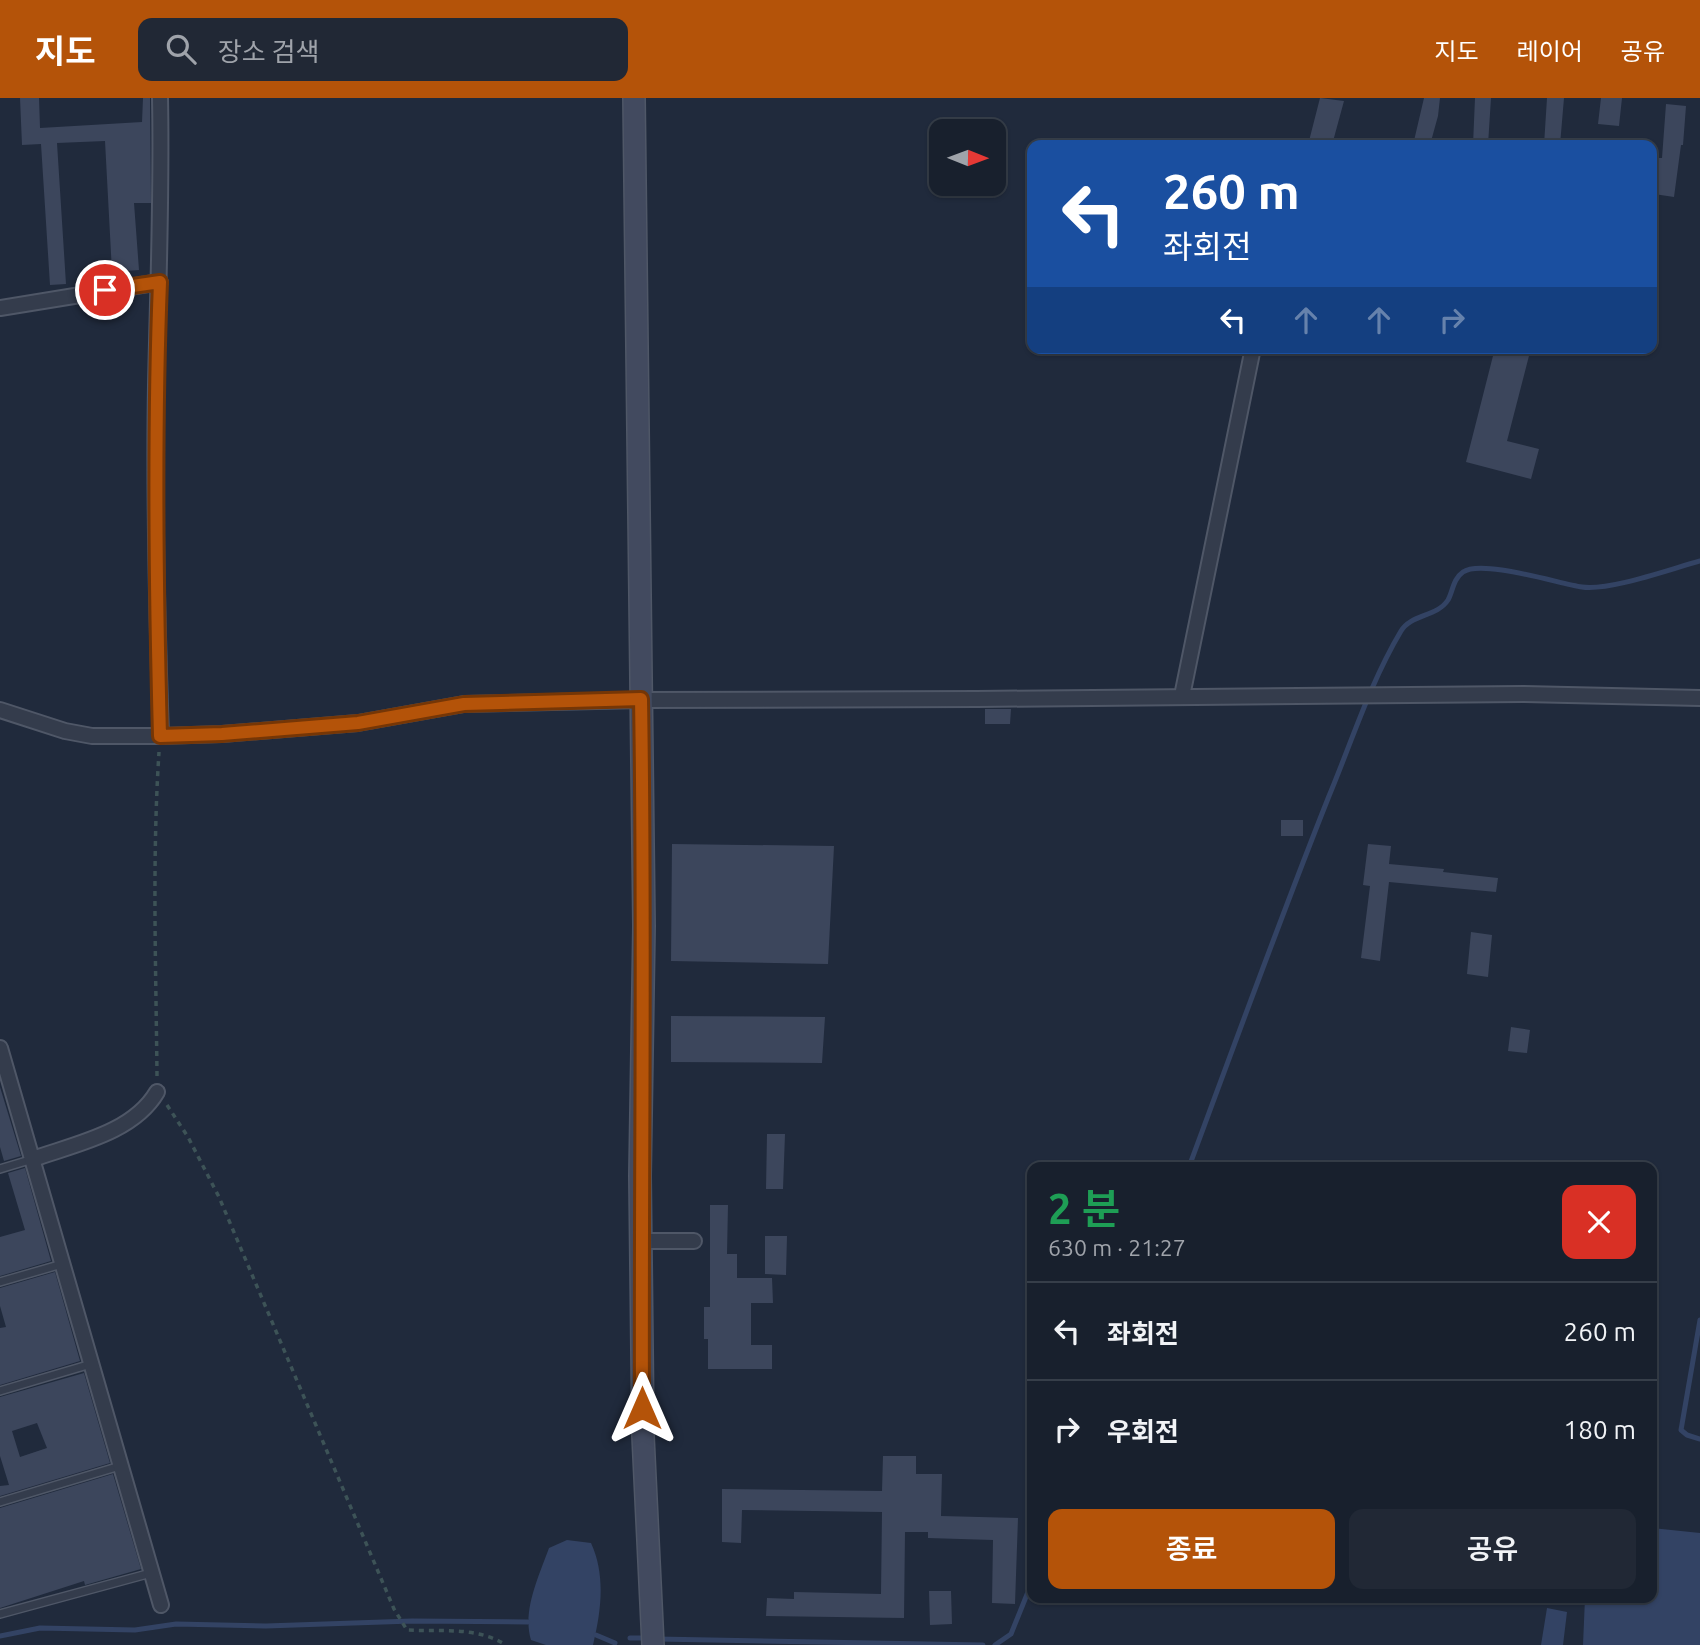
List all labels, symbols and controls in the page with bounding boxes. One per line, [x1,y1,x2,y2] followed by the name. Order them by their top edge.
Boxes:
[138,18,628,81] search box
[162,30,200,68] icon: search
[35,32,96,69] text: 지도
[218,37,319,66] text: 장소 검색
[1434,38,1479,65] text: 지도
[1517,38,1583,65] text: 레이어
[1621,38,1665,65] text: 공유
[929,119,1006,196] north arrow
[929,119,1006,196] map controls
[1163,163,1300,218] text: 260 m
[1048,168,1139,259] icon: left
[1163,228,1251,264] text: 좌회전
[75,260,135,320] pin
[86,271,124,309] icon: arrive
[1214,301,1252,339] icon: left
[1287,301,1325,339] icon: ahead
[1360,301,1398,339] icon: ahead
[1433,301,1471,339] icon: right
[1048,1185,1120,1232] text: 2 분
[1562,1185,1636,1259] button: close
[1048,1235,1186,1260] text: 630 m · 21:27
[1048,1312,1086,1350] icon: left
[1564,1317,1636,1346] text: 260 m
[1107,1319,1179,1348] text: 좌회전
[605,1371,679,1445] position arrow
[1048,1410,1086,1448] icon: right
[1564,1415,1636,1444] text: 180 m
[1107,1417,1179,1446] text: 우회전
[1048,1509,1335,1589] button: 종료
[1349,1509,1636,1589] button: 공유

